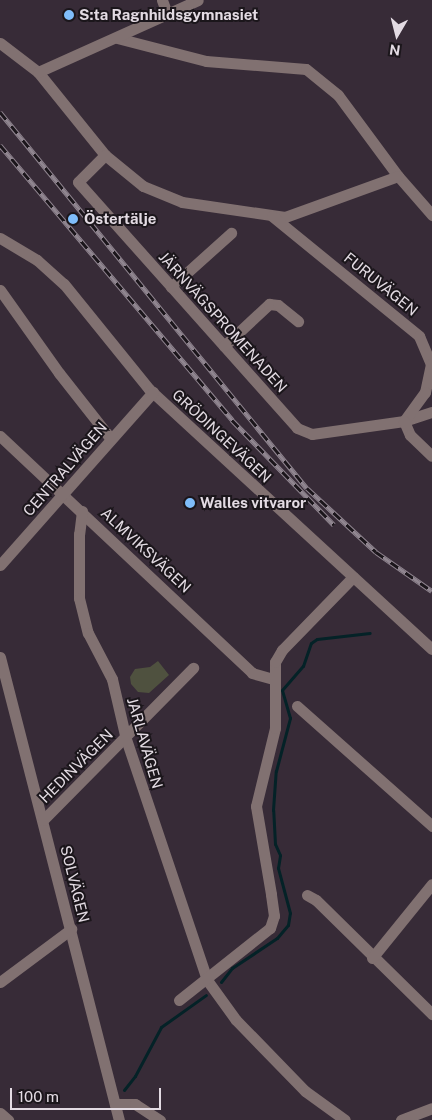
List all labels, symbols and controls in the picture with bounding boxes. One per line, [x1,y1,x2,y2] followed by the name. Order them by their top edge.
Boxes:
[79,6,258,24] place label: S:ta Ragnhildsgymnasiet
[63,9,75,21] marker: S:ta Ragnhildsgymnasiet
[372,10,422,60] north arrow
[388,41,401,59] text: N
[84,210,157,228] place label: Östertälje
[66,212,80,226] marker: Östertälje
[155,248,291,396] street label: JÄRNVÄGSPROMENADEN
[340,249,422,319] street label: FURUVÄGEN
[169,386,275,486] street label: GRÖDINGEVÄGEN
[19,418,111,520] street label: CENTRALVÄGEN
[200,494,306,512] place label: Walles vitvaror
[184,497,196,509] marker: Walles vitvaror
[97,504,195,596] street label: ALMVIKSVÄGEN
[123,695,167,791] street label: JARLAVÄGEN
[35,725,117,807] street label: HEDINVÄGEN
[57,844,93,924] street label: SOLVÄGEN
[12,1078,164,1110] scale bar
[18,1088,59,1105] text: 100 m

